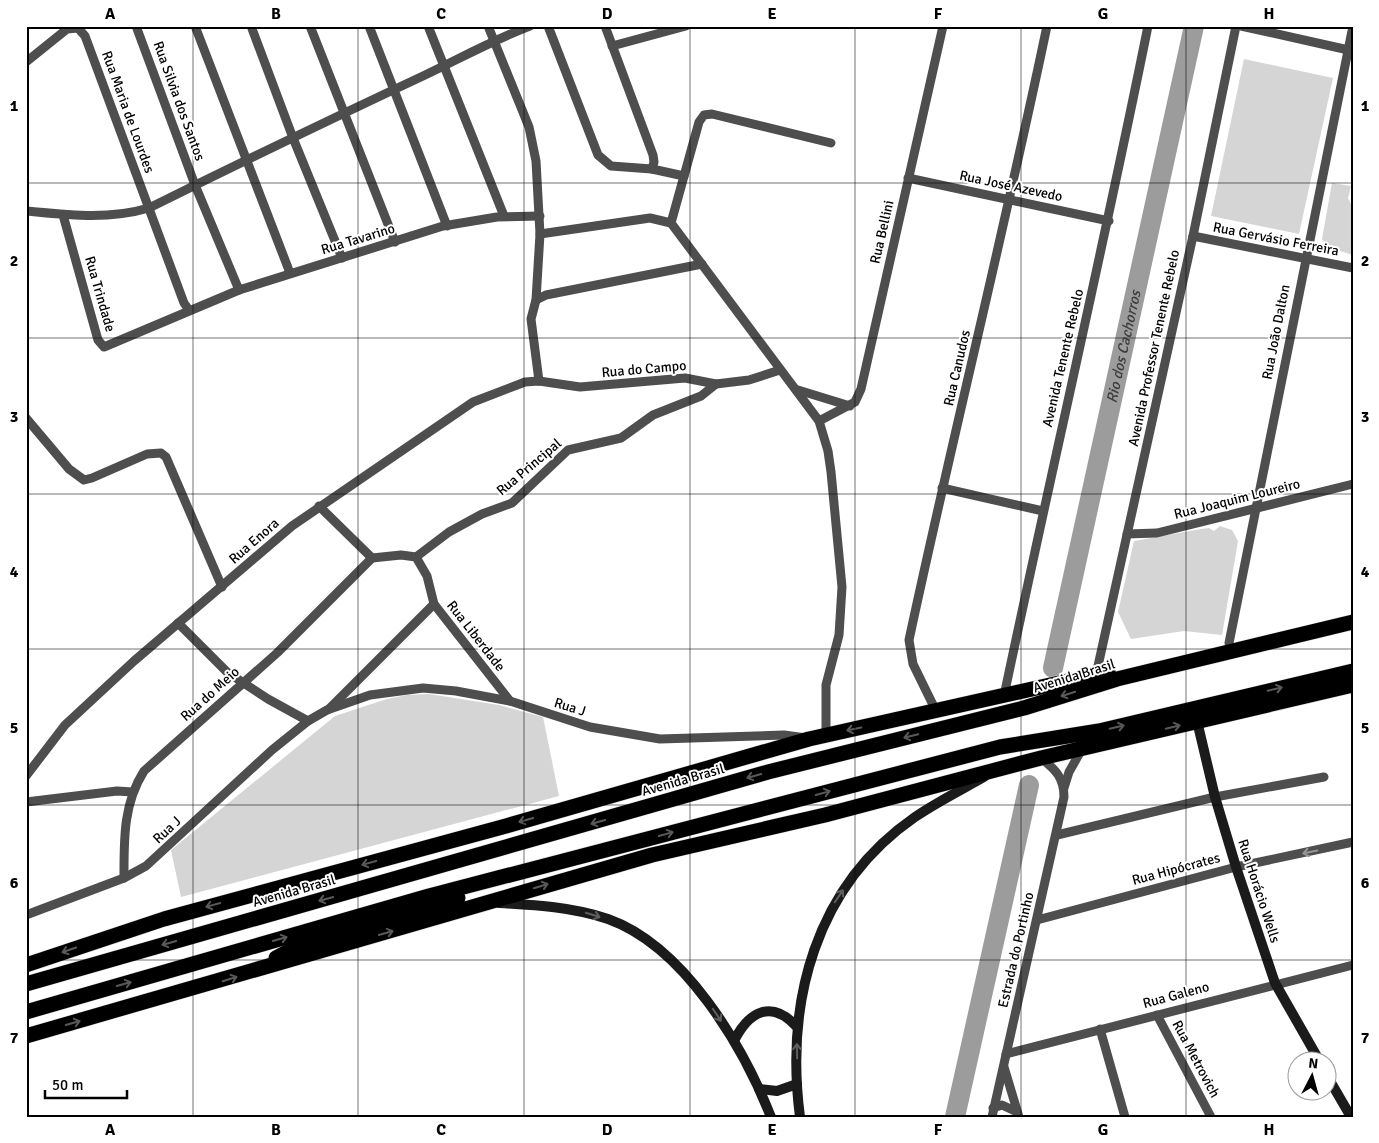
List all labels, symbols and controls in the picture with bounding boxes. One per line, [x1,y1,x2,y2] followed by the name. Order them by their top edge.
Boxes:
[105,4,116,24] text: A
[271,4,281,24] text: B
[436,4,446,24] text: C
[602,4,613,24] text: D
[767,4,777,24] text: E
[934,4,943,24] text: F
[1098,4,1108,24] text: G
[1264,4,1274,24] text: H
[149,39,209,163] street label: Rua Silvia dos Santos
[98,49,158,175] street label: Rua Maria de Lourdes
[10,96,19,116] text: 1
[1361,96,1370,116] text: 1
[958,167,1064,205] street label: Rua José Azevedo
[866,199,898,265] street label: Rua Bellini
[1211,218,1341,260] street label: Rua Gervásio Ferreira
[319,220,397,258] street label: Rua Tavarino
[1125,248,1183,448] street label: Avenida Professor Tenente Rebelo
[10,251,18,271] text: 2
[1361,251,1369,271] text: 2
[81,254,119,334] street label: Rua Trindade
[1258,283,1294,381] street label: Rua João Dalton
[1039,287,1087,429] street label: Avenida Tenente Rebelo
[1102,287,1145,405] water label: Rio dos Cachorros
[940,328,974,408] street label: Rua Canudos
[601,357,687,381] street label: Rua do Campo
[10,407,18,427] text: 3
[1361,407,1369,427] text: 3
[493,435,565,499] street label: Rua Principal
[1172,475,1302,523] street label: Rua Joaquim Loureiro
[225,515,283,567] street label: Rua Enora
[10,562,19,582] text: 4
[1361,562,1370,582] text: 4
[443,597,509,675] street label: Rua Liberdade
[1031,655,1117,697] street label: Avenida Brasil
[177,663,243,725] street label: Rua do Meio
[1266,684,1282,693] one-way arrow
[1060,690,1076,700] one-way arrow
[552,694,588,720] street label: Rua J
[10,718,18,738] text: 5
[1361,718,1369,738] text: 5
[1108,722,1124,731] one-way arrow
[1165,722,1181,731] one-way arrow
[846,725,862,734] one-way arrow
[904,732,920,742] one-way arrow
[640,760,726,800] street label: Avenida Brasil
[746,772,762,782] one-way arrow
[814,788,830,797] one-way arrow
[149,813,185,847] street label: Rua J
[518,815,534,825] one-way arrow
[590,817,606,827] one-way arrow
[657,829,673,838] one-way arrow
[1234,837,1284,945] street label: Rua Horácio Wells
[1302,847,1318,857] one-way arrow
[1130,849,1222,889] street label: Rua Hipócrates
[362,859,378,868] one-way arrow
[251,871,337,911] street label: Avenida Brasil
[10,873,19,893] text: 6
[1361,873,1370,893] text: 6
[533,881,549,891] one-way arrow
[835,890,845,904] one-way arrow
[994,891,1038,1009] street label: Estrada do Portinho
[318,895,334,905] one-way arrow
[205,901,221,911] one-way arrow
[585,910,601,920] one-way arrow
[377,928,393,938] one-way arrow
[271,934,287,944] one-way arrow
[162,939,178,949] one-way arrow
[61,946,77,955] one-way arrow
[221,973,237,983] one-way arrow
[1141,978,1211,1012] street label: Rua Galeno
[115,979,131,988] one-way arrow
[712,1008,722,1022] one-way arrow
[1168,1017,1224,1101] street label: Rua Metrovich
[65,1018,81,1027] one-way arrow
[10,1028,19,1048] text: 7
[1361,1028,1370,1048] text: 7
[793,1043,802,1059] one-way arrow
[1286,1050,1336,1100] north arrow
[1308,1055,1319,1073] text: N
[45,1068,128,1100] scale bar
[52,1076,83,1094] text: 50 m
[105,1120,116,1140] text: A
[271,1120,281,1140] text: B
[436,1120,446,1140] text: C
[602,1120,613,1140] text: D
[767,1120,777,1140] text: E
[934,1120,943,1140] text: F
[1098,1120,1108,1140] text: G
[1264,1120,1274,1140] text: H

